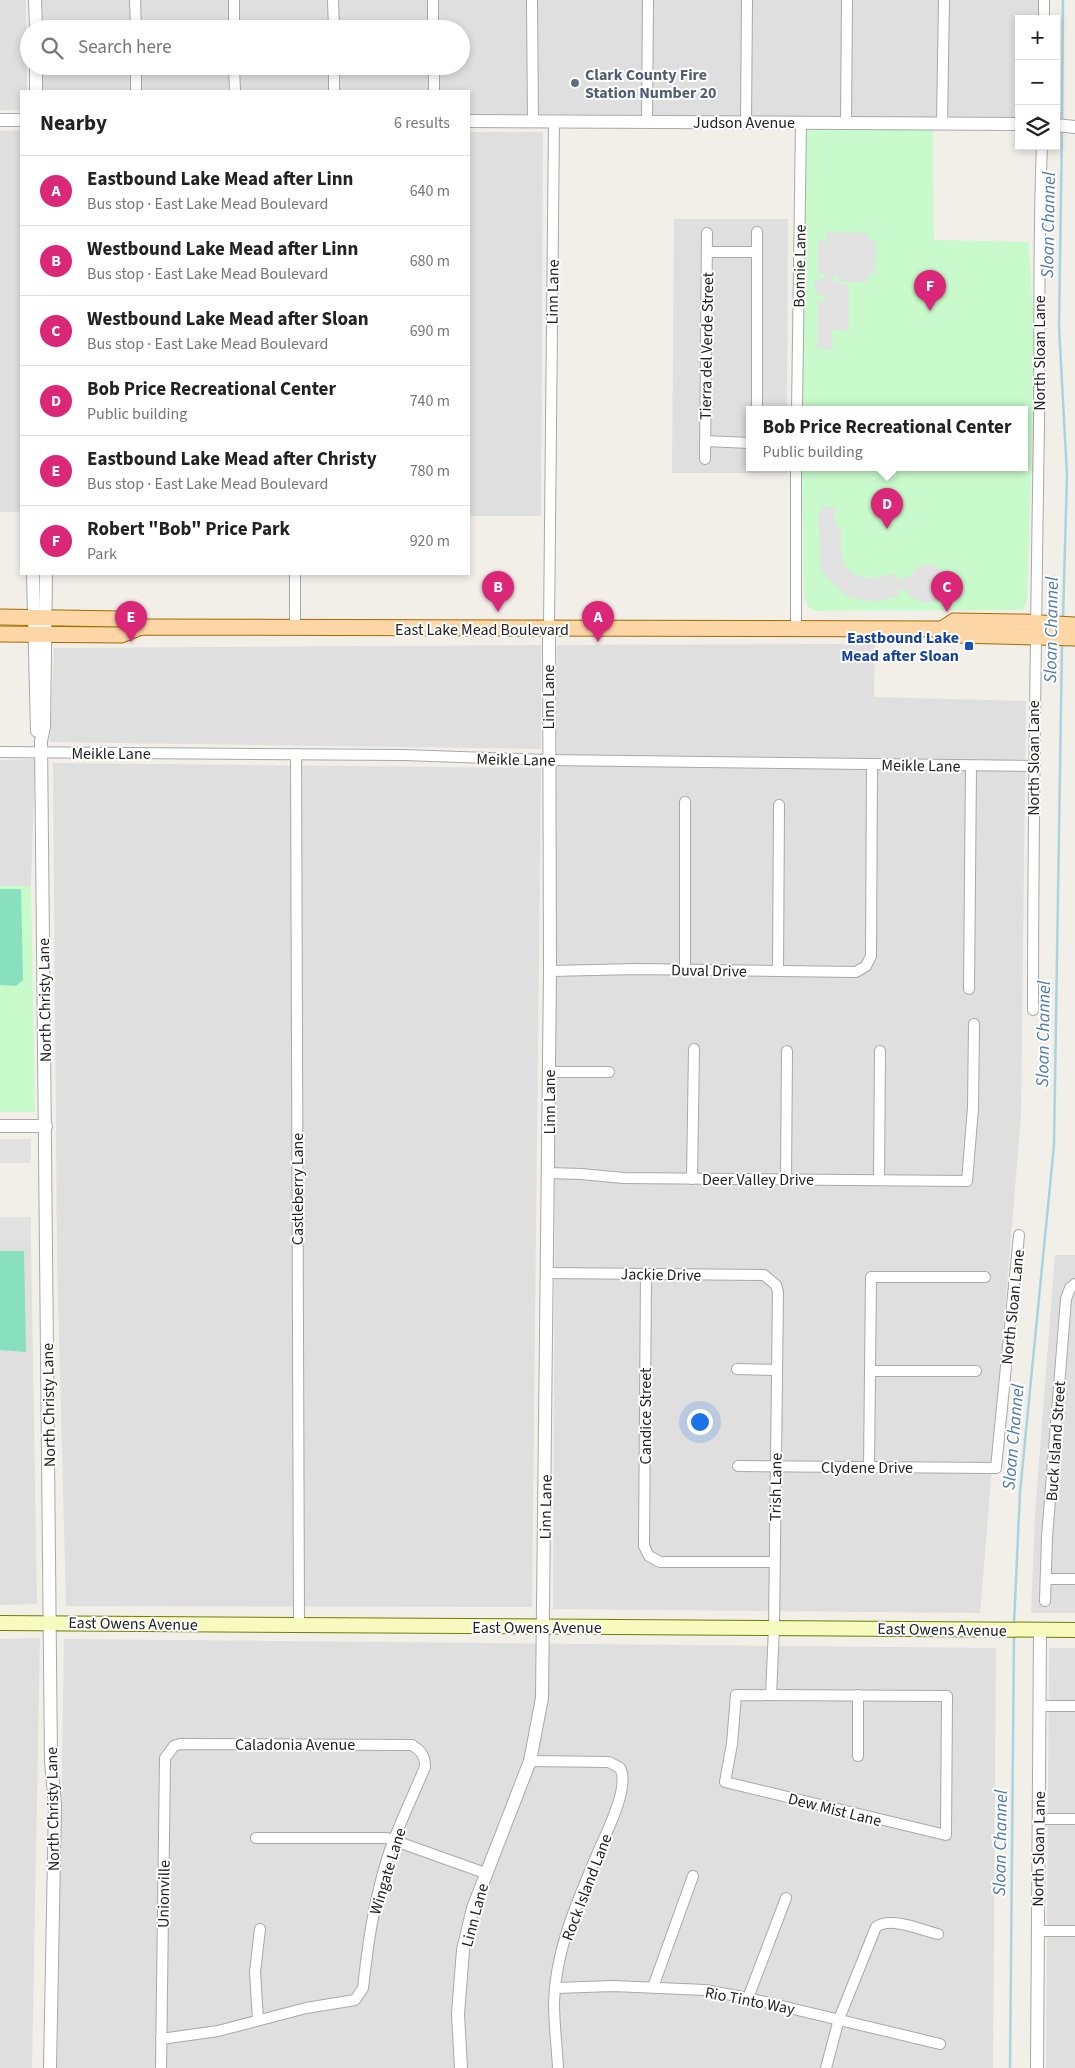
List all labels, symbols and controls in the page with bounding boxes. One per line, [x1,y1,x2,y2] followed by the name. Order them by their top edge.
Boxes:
[1015,15,1060,150] map controls
[1015,15,1060,60] button: +
[20,20,470,75] search box
[38,34,66,62] icon: search
[78,34,172,61] text: Search here
[1015,60,1060,105] button: −
[585,64,717,104] place label: Clark County Fire Station Number 20
[569,77,581,89] marker: Clark County Fire Station Number 20
[1015,105,1060,150] button: layers
[40,108,107,138] text: Nearby
[394,112,450,134] text: 6 results
[693,112,795,134] street label: Judson Avenue
[87,166,353,193] text: Eastbound Lake Mead after Linn
[1035,171,1062,278] water label: Sloan Channel
[51,180,61,202] text: A
[410,180,450,202] text: 640 m
[87,193,328,215] text: Bus stop · East Lake Mead Boulevard
[788,224,812,308] street label: Bonnie Lane
[87,236,358,263] text: Westbound Lake Mead after Linn
[51,250,61,272] text: B
[410,250,450,272] text: 680 m
[541,259,565,325] street label: Linn Lane
[87,263,328,285] text: Bus stop · East Lake Mead Boulevard
[914,270,946,311] pin: F
[695,271,719,420] street label: Tierra del Verde Street
[1029,295,1051,411] street label: North Sloan Lane
[87,306,369,333] text: Westbound Lake Mead after Sloan
[51,320,61,342] text: C
[410,320,450,342] text: 690 m
[87,333,328,355] text: Bus stop · East Lake Mead Boulevard
[87,376,336,403] text: Bob Price Recreational Center
[51,390,61,412] text: D
[410,390,450,412] text: 740 m
[87,403,187,425] text: Public building
[746,406,1028,471] popup
[762,414,1012,441] text: Bob Price Recreational Center
[762,441,863,463] text: Public building
[87,446,377,473] text: Eastbound Lake Mead after Christy
[52,460,60,482] text: E
[410,460,450,482] text: 780 m
[87,473,328,495] text: Bus stop · East Lake Mead Boulevard
[871,488,903,529] pin: D
[87,516,290,543] text: Robert "Bob" Price Park
[52,530,60,552] text: F
[410,530,450,552] text: 920 m
[87,543,117,565] text: Park
[482,571,514,612] pin: B
[931,571,963,612] pin: C
[1038,576,1065,683] water label: Sloan Channel
[115,601,147,642] pin: E
[582,601,614,642] pin: A
[395,619,569,641] street label: East Lake Mead Boulevard
[841,627,959,667] place label: Eastbound Lake Mead after Sloan
[963,640,975,652] marker: Eastbound Lake Mead after Sloan
[538,664,560,729] street label: Linn Lane
[1023,700,1045,816] street label: North Sloan Lane
[71,743,151,765] street label: Meikle Lane
[476,748,556,772] street label: Meikle Lane
[881,754,961,778] street label: Meikle Lane
[33,938,57,1062] street label: North Christy Lane
[671,959,747,983] street label: Duval Drive
[1030,980,1057,1087] water label: Sloan Channel
[539,1069,561,1134] street label: Linn Lane
[287,1133,309,1245] street label: Castleberry Lane
[702,1169,814,1191] street label: Deer Valley Drive
[996,1248,1030,1366] street label: North Sloan Lane
[620,1263,702,1287] street label: Jackie Drive
[37,1343,61,1467] street label: North Christy Lane
[635,1367,657,1464] street label: Candice Street
[1041,1380,1071,1502] street label: Buck Island Street
[996,1382,1031,1491] water label: Sloan Channel
[687,1409,713,1435] your location
[764,1453,788,1521] street label: Trish Lane
[821,1457,913,1479] street label: Clydene Drive
[534,1474,558,1540] street label: Linn Lane
[68,1612,198,1636] street label: East Owens Avenue
[472,1617,602,1639] street label: East Owens Avenue
[877,1618,1007,1642] street label: East Owens Avenue
[235,1734,355,1756] street label: Caladonia Avenue
[41,1747,65,1871] street label: North Christy Lane
[786,1788,884,1832] street label: Dew Mist Lane
[987,1789,1014,1896] water label: Sloan Channel
[1027,1791,1051,1907] street label: North Sloan Lane
[364,1825,412,1917] street label: Wingate Lane
[557,1831,617,1944] street label: Rock Island Lane
[152,1860,176,1928] street label: Unionville
[456,1881,494,1949] street label: Linn Lane
[703,1981,797,2021] street label: Rio Tinto Way

